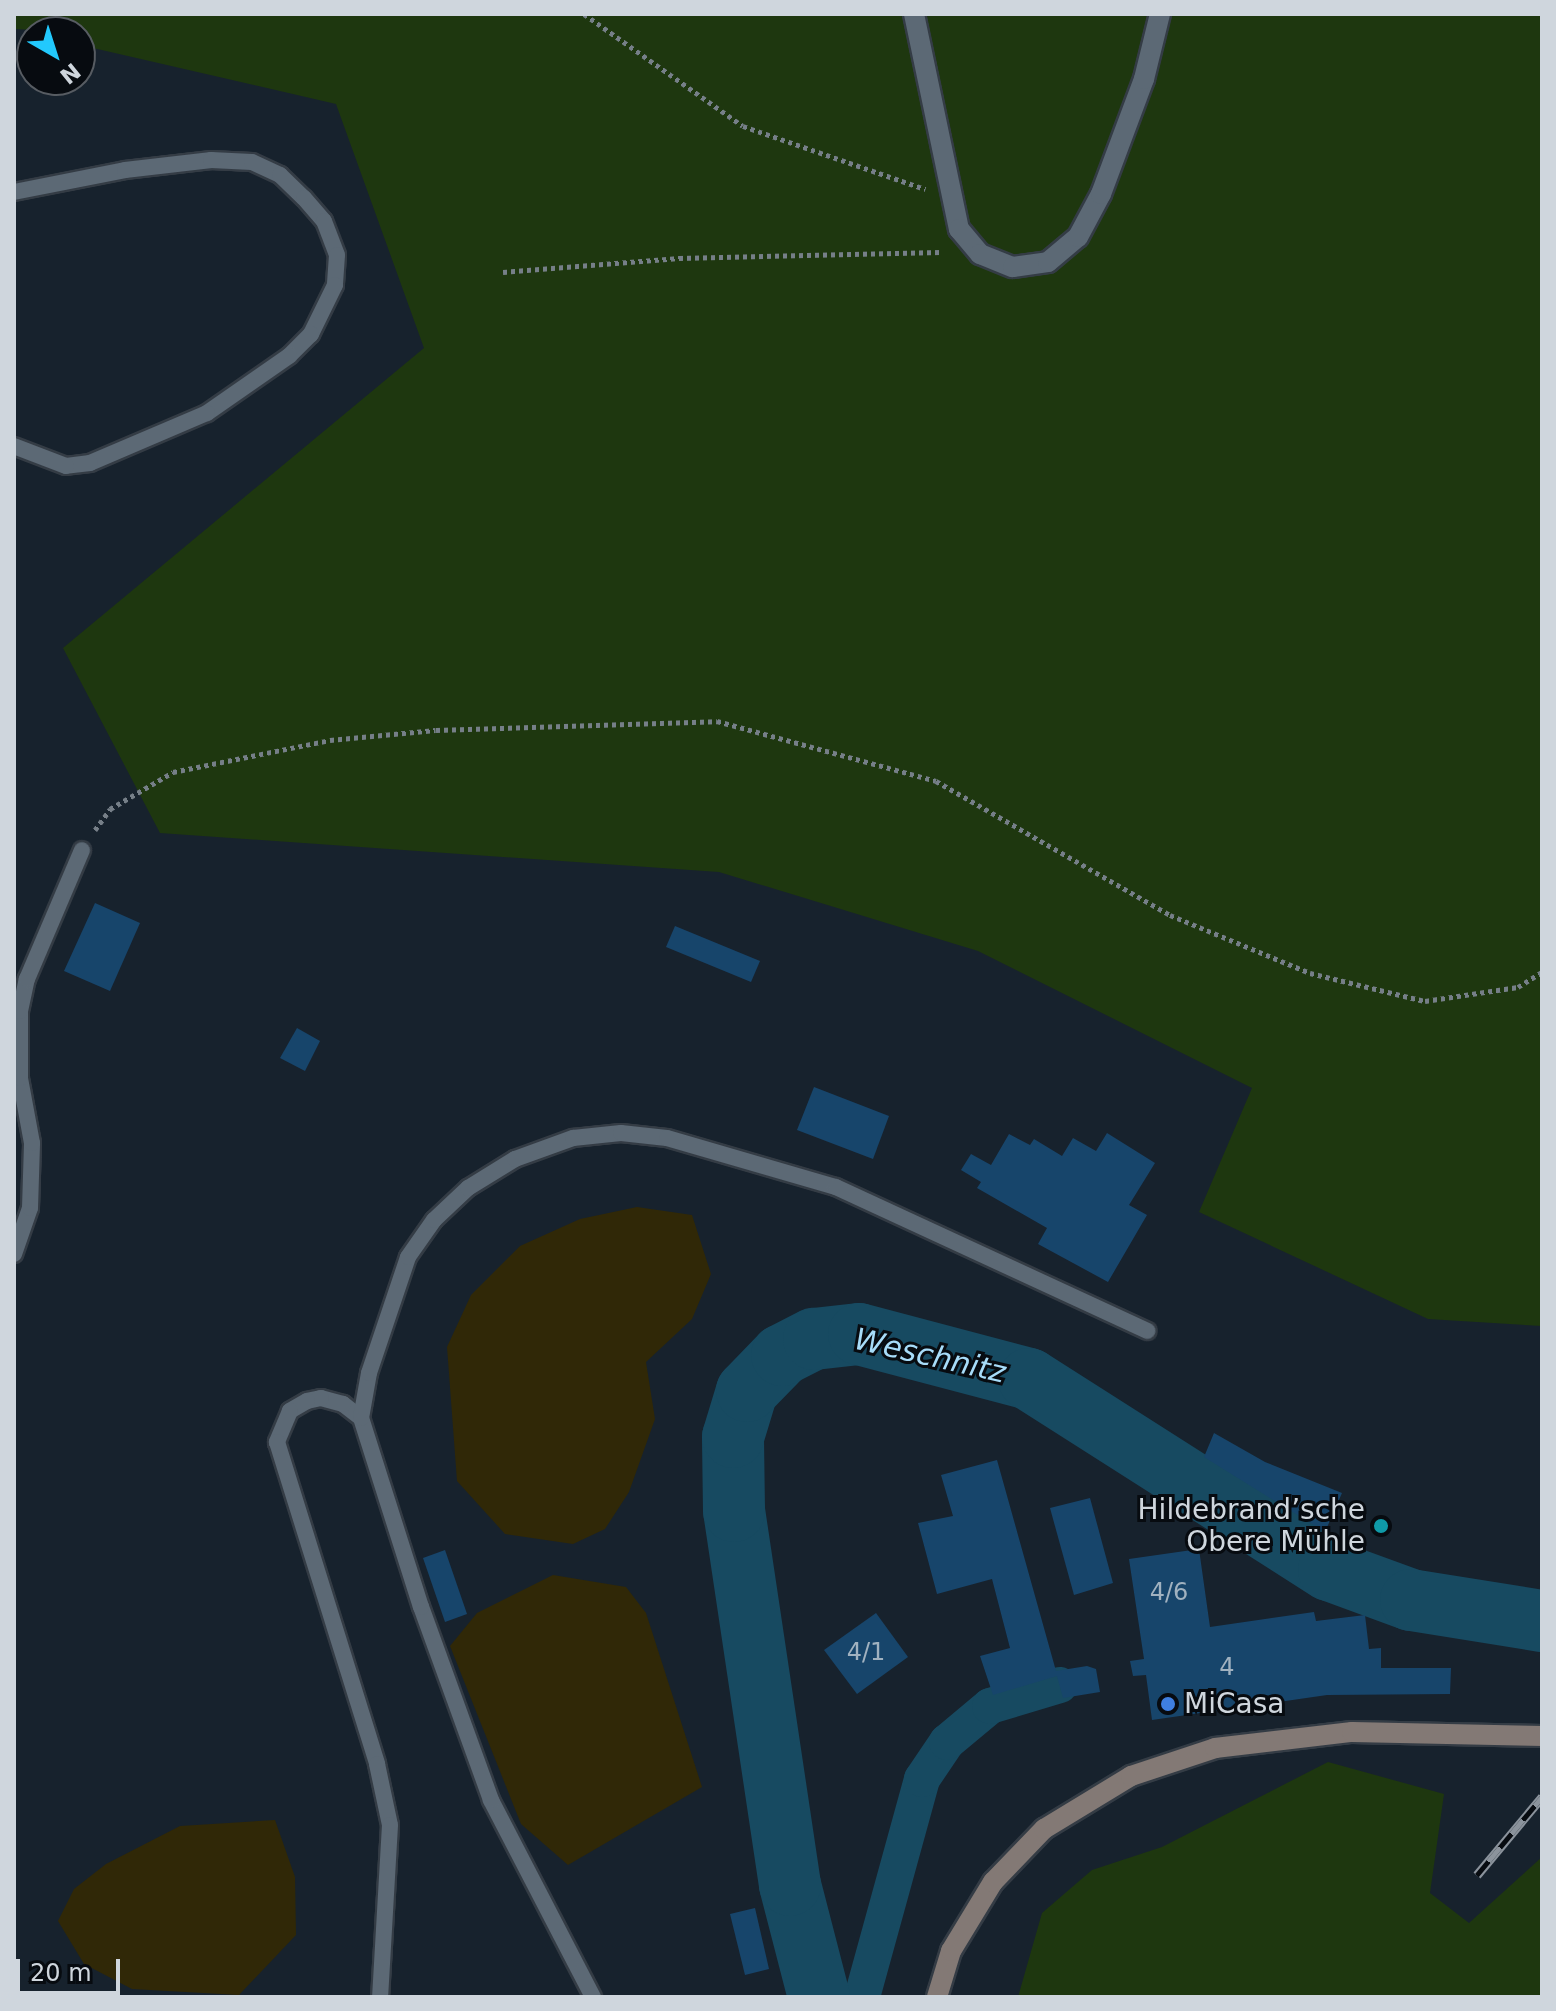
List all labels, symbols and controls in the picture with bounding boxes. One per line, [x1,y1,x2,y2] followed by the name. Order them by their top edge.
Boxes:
[16,16,96,96] north arrow
[55,58,85,89] text: N
[851,1321,1009,1391] water label: Weschnitz
[1138,1493,1365,1559] place label: Hildebrand’sche Obere Mühle
[1372,1517,1390,1535] marker: Hildebrand’sche Obere Mühle
[1150,1579,1188,1607] house number: 4/6
[847,1639,885,1667] house number: 4/1
[1219,1654,1235,1682] house number: 4
[1184,1687,1284,1721] place label: MiCasa
[1159,1695,1177,1713] marker: MiCasa
[20,1943,124,1993] scale bar
[30,1959,92,1987] text: 20 m

